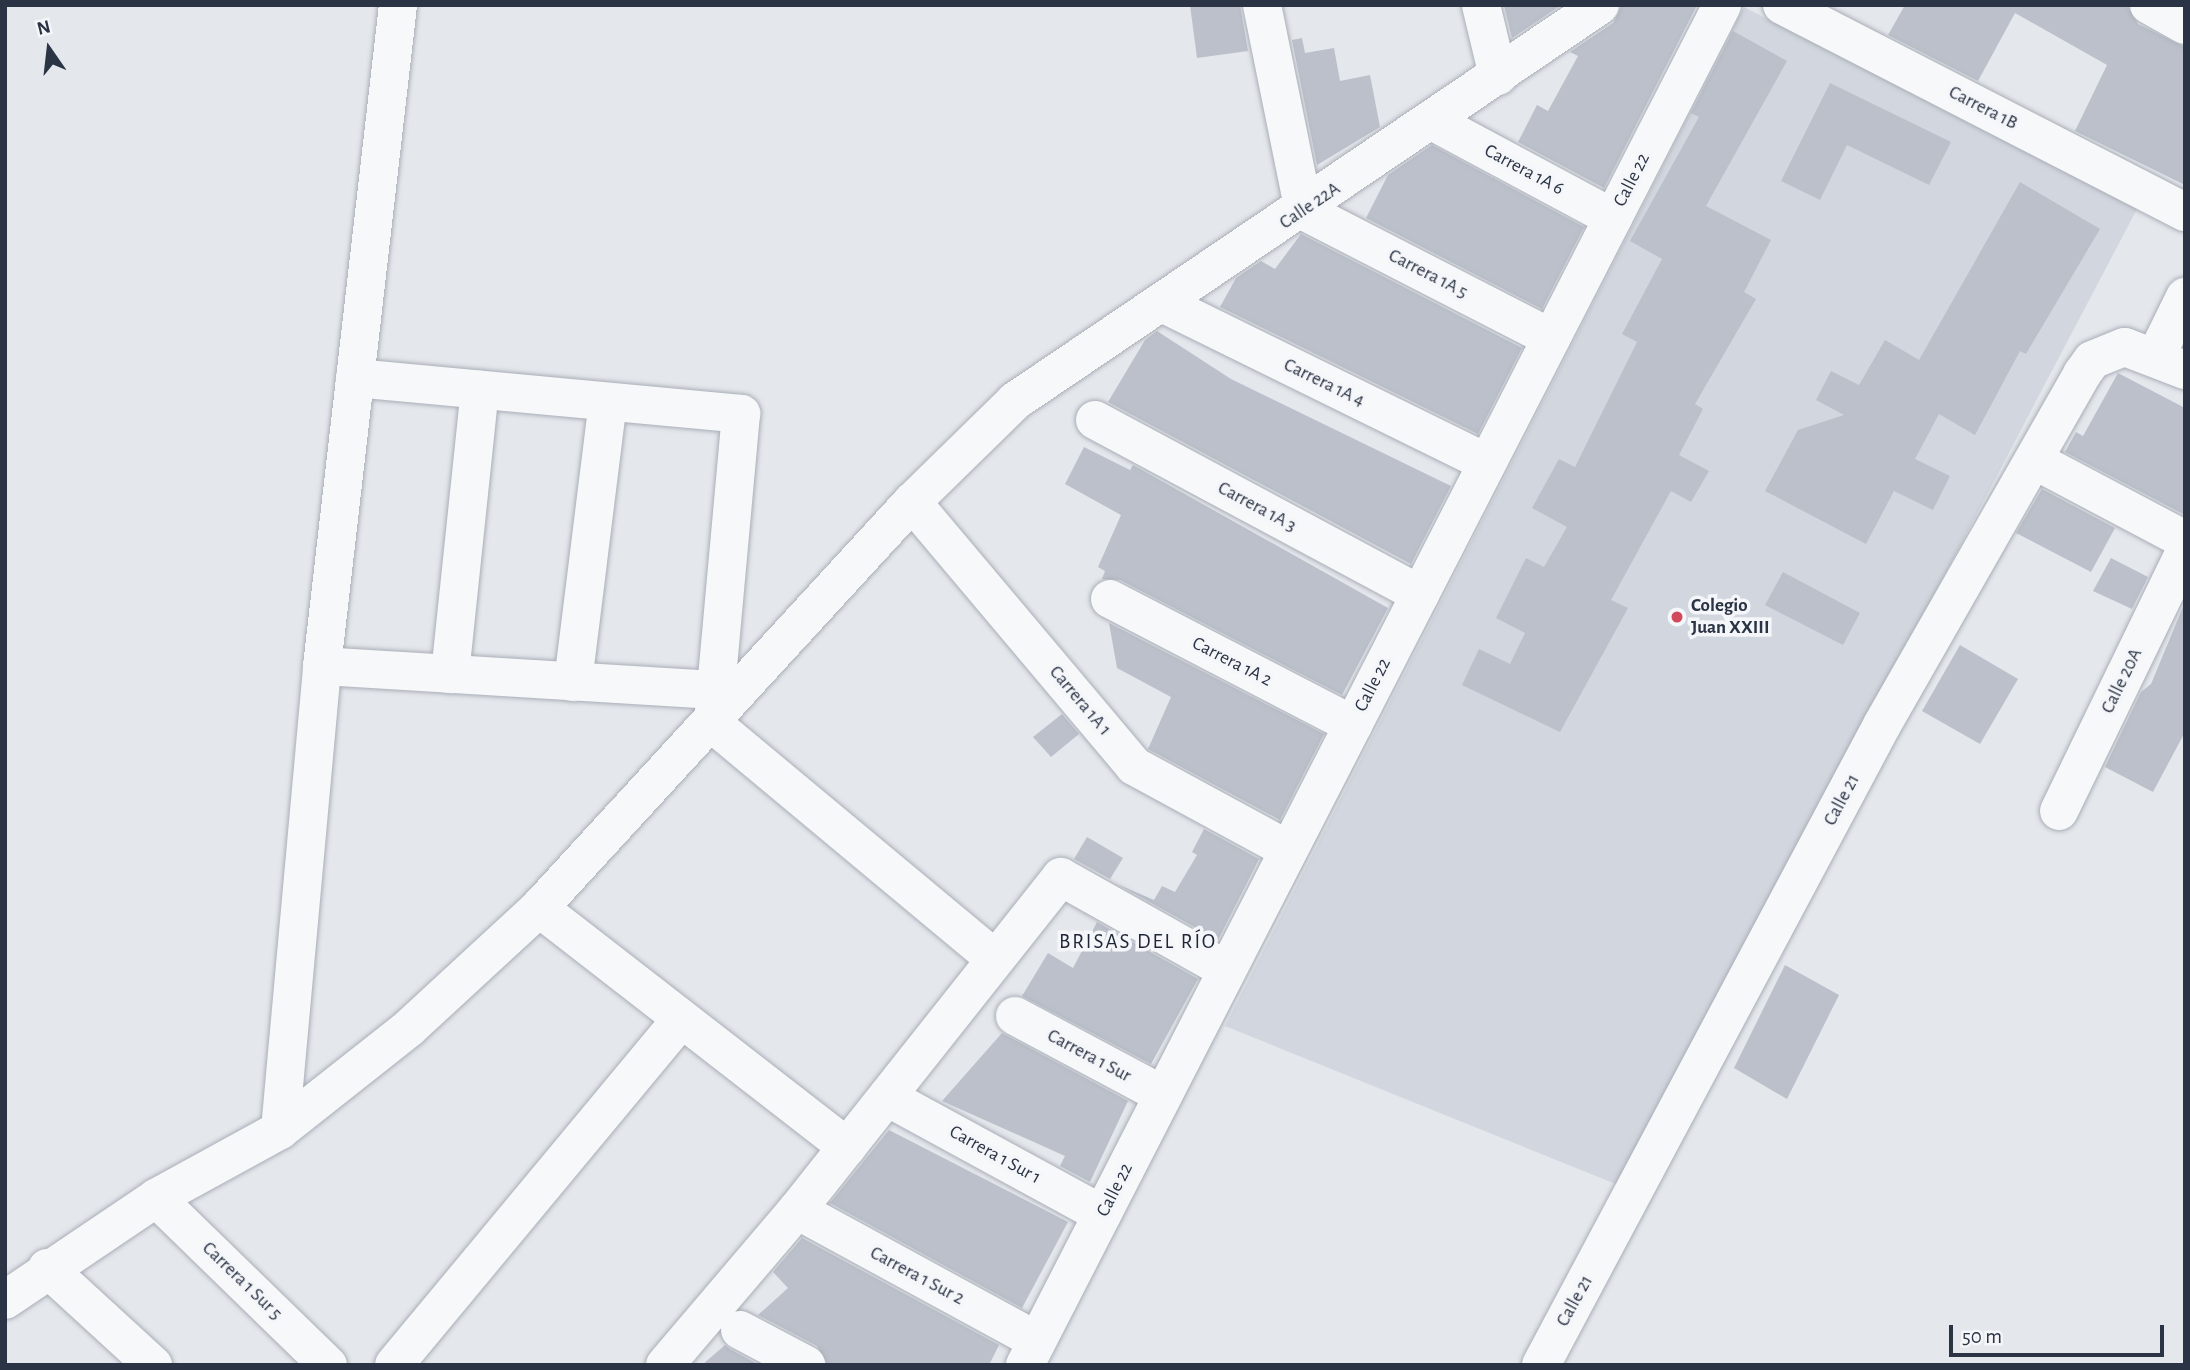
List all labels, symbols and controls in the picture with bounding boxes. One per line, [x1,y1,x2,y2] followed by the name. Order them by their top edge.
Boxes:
[14,14,84,84] north arrow
[35,17,53,39] text: N
[1945,81,2021,135] street label: Carrera 1B
[1480,140,1568,200] street label: Carrera 1A 6
[1609,149,1655,211] street label: Calle 22
[1275,177,1345,235] street label: Calle 22A
[1385,244,1471,304] street label: Carrera 1A 5
[1280,354,1368,412] street label: Carrera 1A 4
[1214,477,1300,537] street label: Carrera 1A 3
[1691,595,1770,639] place label: Colegio Juan XXIII
[1669,609,1685,625] marker: Colegio Juan XXIII
[1188,632,1276,692] street label: Carrera 1A 2
[2096,645,2148,717] street label: Calle 20A
[1350,654,1396,716] street label: Calle 22
[1044,661,1116,741] street label: Carrera 1A 1
[1819,770,1865,830] street label: Calle 21
[1061,929,1215,955] district label: BRISAS DEL RÍO
[1043,1024,1135,1088] street label: Carrera 1 Sur
[945,1120,1045,1190] street label: Carrera 1 Sur 1
[1092,1159,1138,1221] street label: Calle 22
[197,1237,287,1325] street label: Carrera 1 Sur 5
[866,1242,968,1310] street label: Carrera 1 Sur 2
[1552,1271,1598,1331] street label: Calle 21
[1952,1310,2167,1354] scale bar
[1962,1326,2002,1347] text: 50 m

